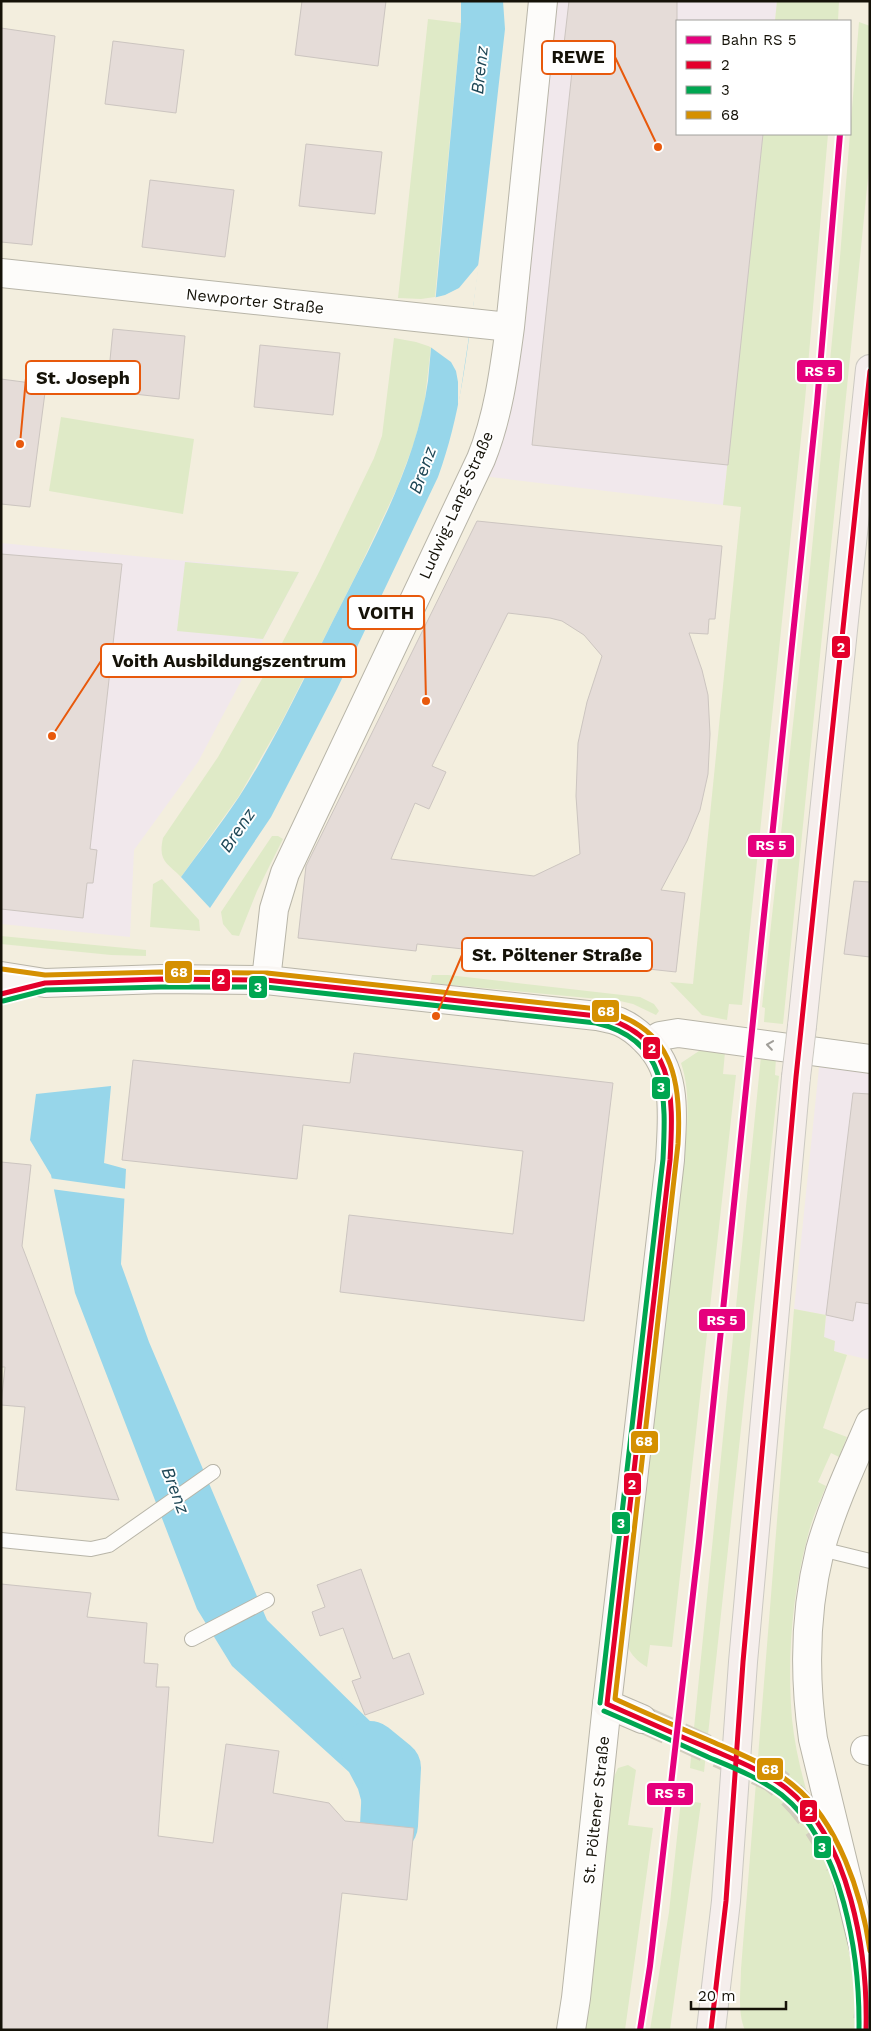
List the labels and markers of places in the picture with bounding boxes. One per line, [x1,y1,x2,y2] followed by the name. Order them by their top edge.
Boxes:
[542,41,615,74] callout: REWE
[26,361,140,394] callout: St. Joseph
[348,596,424,629] callout: VOITH
[101,644,356,677] callout: Voith Ausbildungszentrum
[462,938,652,971] callout: St. Pöltener Straße

